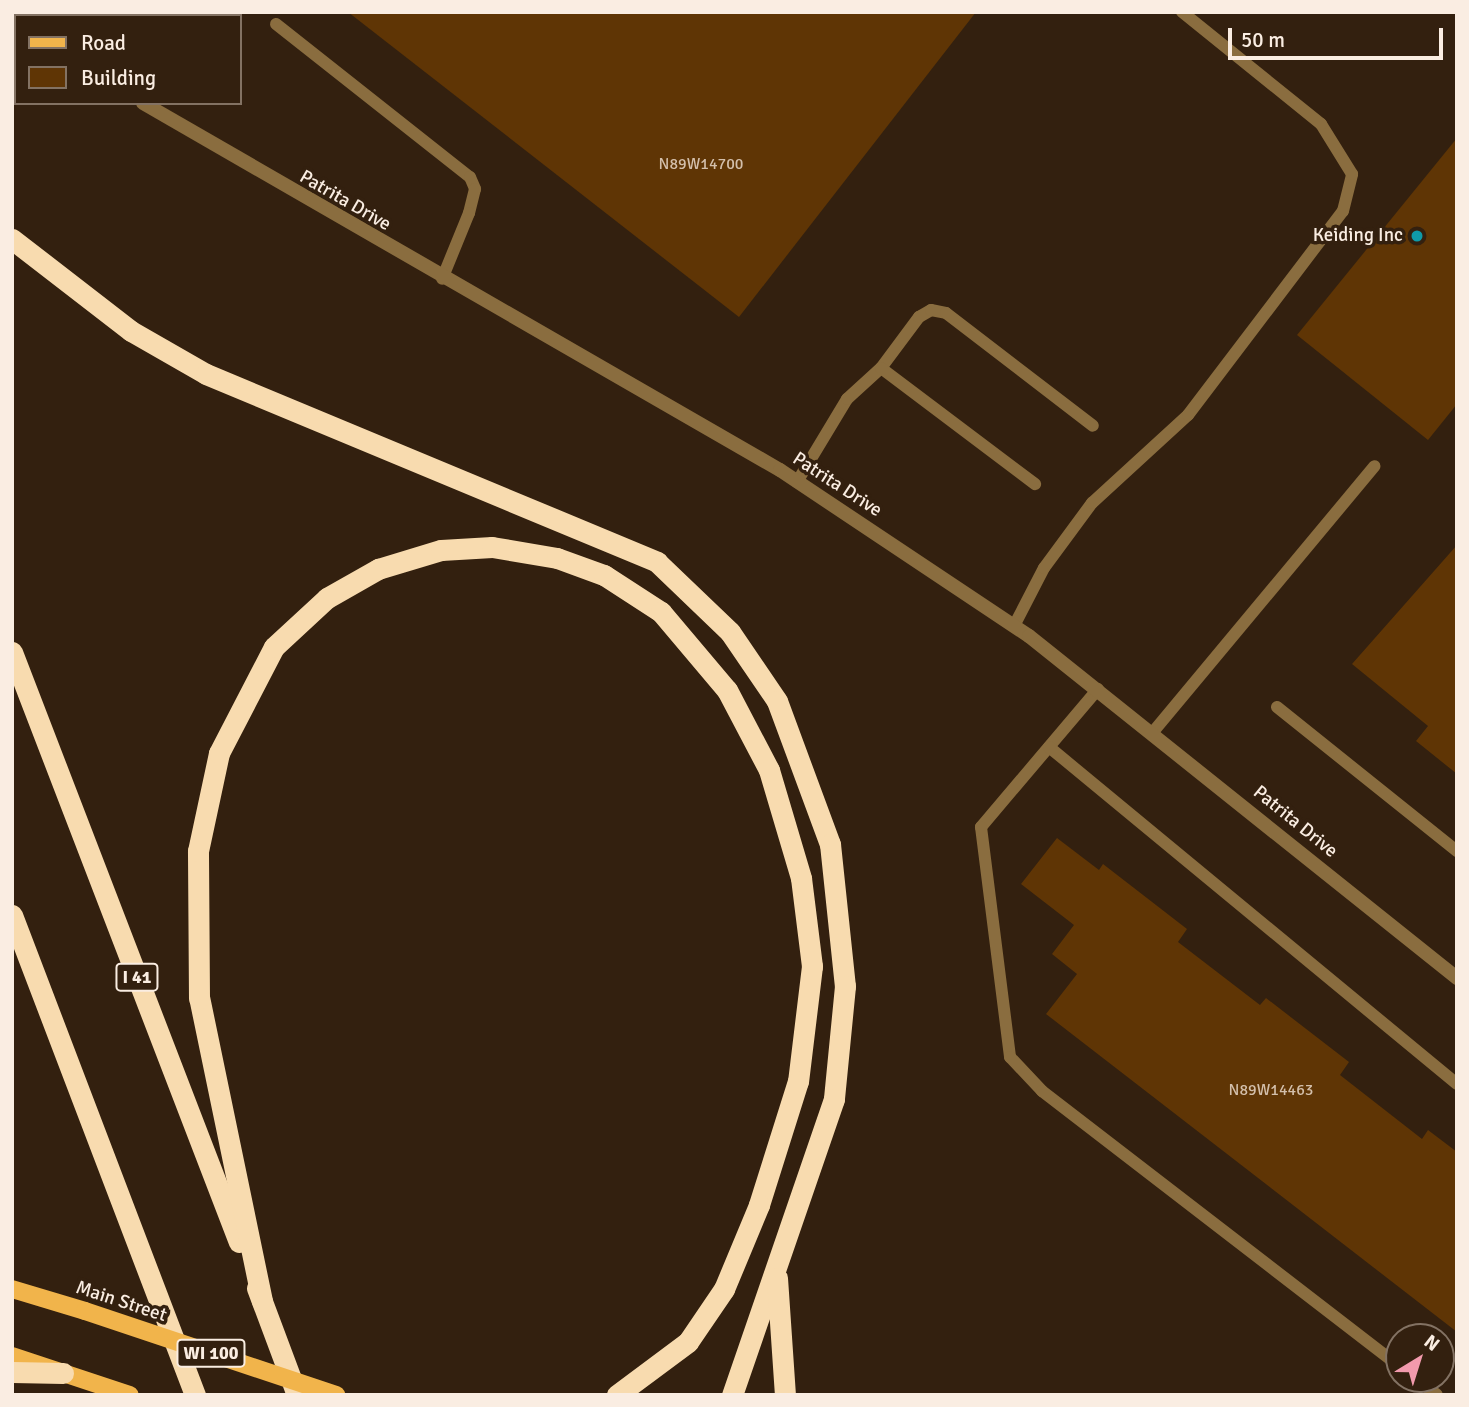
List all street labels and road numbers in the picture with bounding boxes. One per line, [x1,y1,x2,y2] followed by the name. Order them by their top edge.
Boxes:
[295,166,395,236] street label: Patrita Drive
[788,448,886,522] street label: Patrita Drive
[1248,781,1342,863] street label: Patrita Drive
[114,962,160,992] road number: I 41
[73,1277,169,1327] street label: Main Street
[176,1338,246,1368] road number: WI 100

